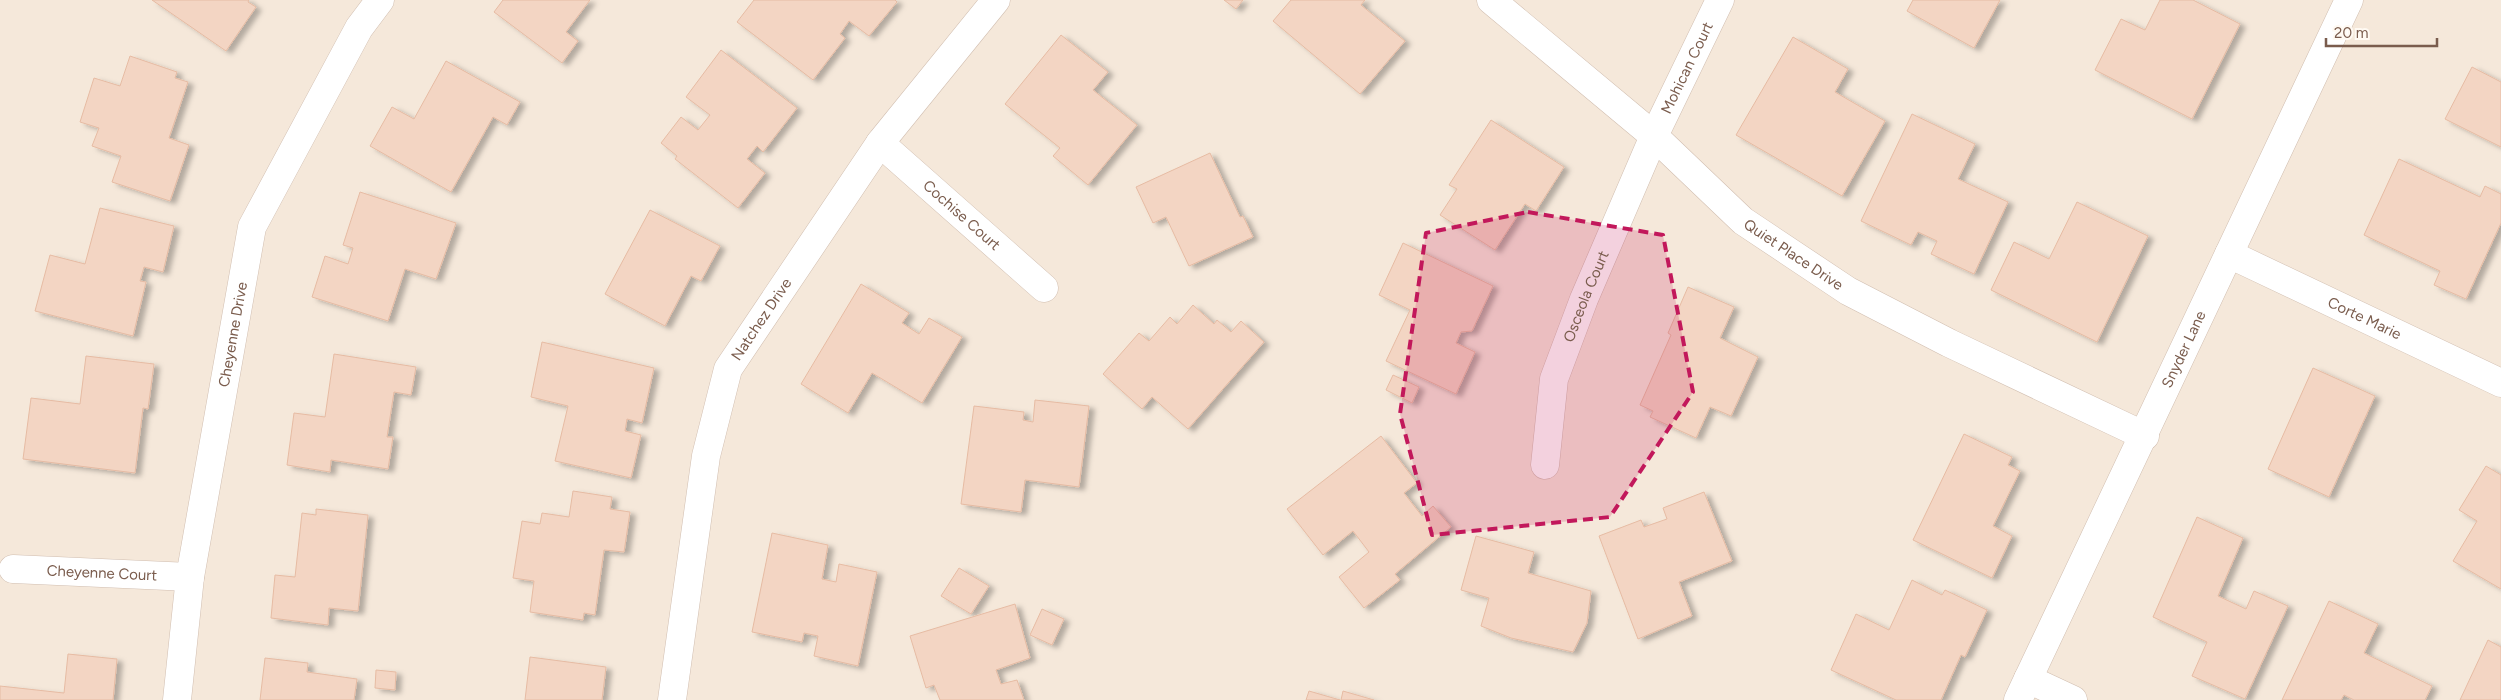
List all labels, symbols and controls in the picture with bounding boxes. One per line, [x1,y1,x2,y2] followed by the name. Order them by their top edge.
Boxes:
[2326,15,2437,47] scale bar
[1657,19,1717,117] street label: Mohican Court
[2334,24,2368,42] text: 20 m
[919,176,1004,254] street label: Cochise Court
[1740,215,1847,294] street label: Quiet Place Drive
[1560,248,1613,345] street label: Osceola Court
[727,275,796,364] street label: Natchez Drive
[215,280,251,388] street label: Cheyenne Drive
[2325,293,2404,343] street label: Corte Marie
[2158,308,2210,391] street label: Snyder Lane
[46,562,158,585] street label: Cheyenne Court

